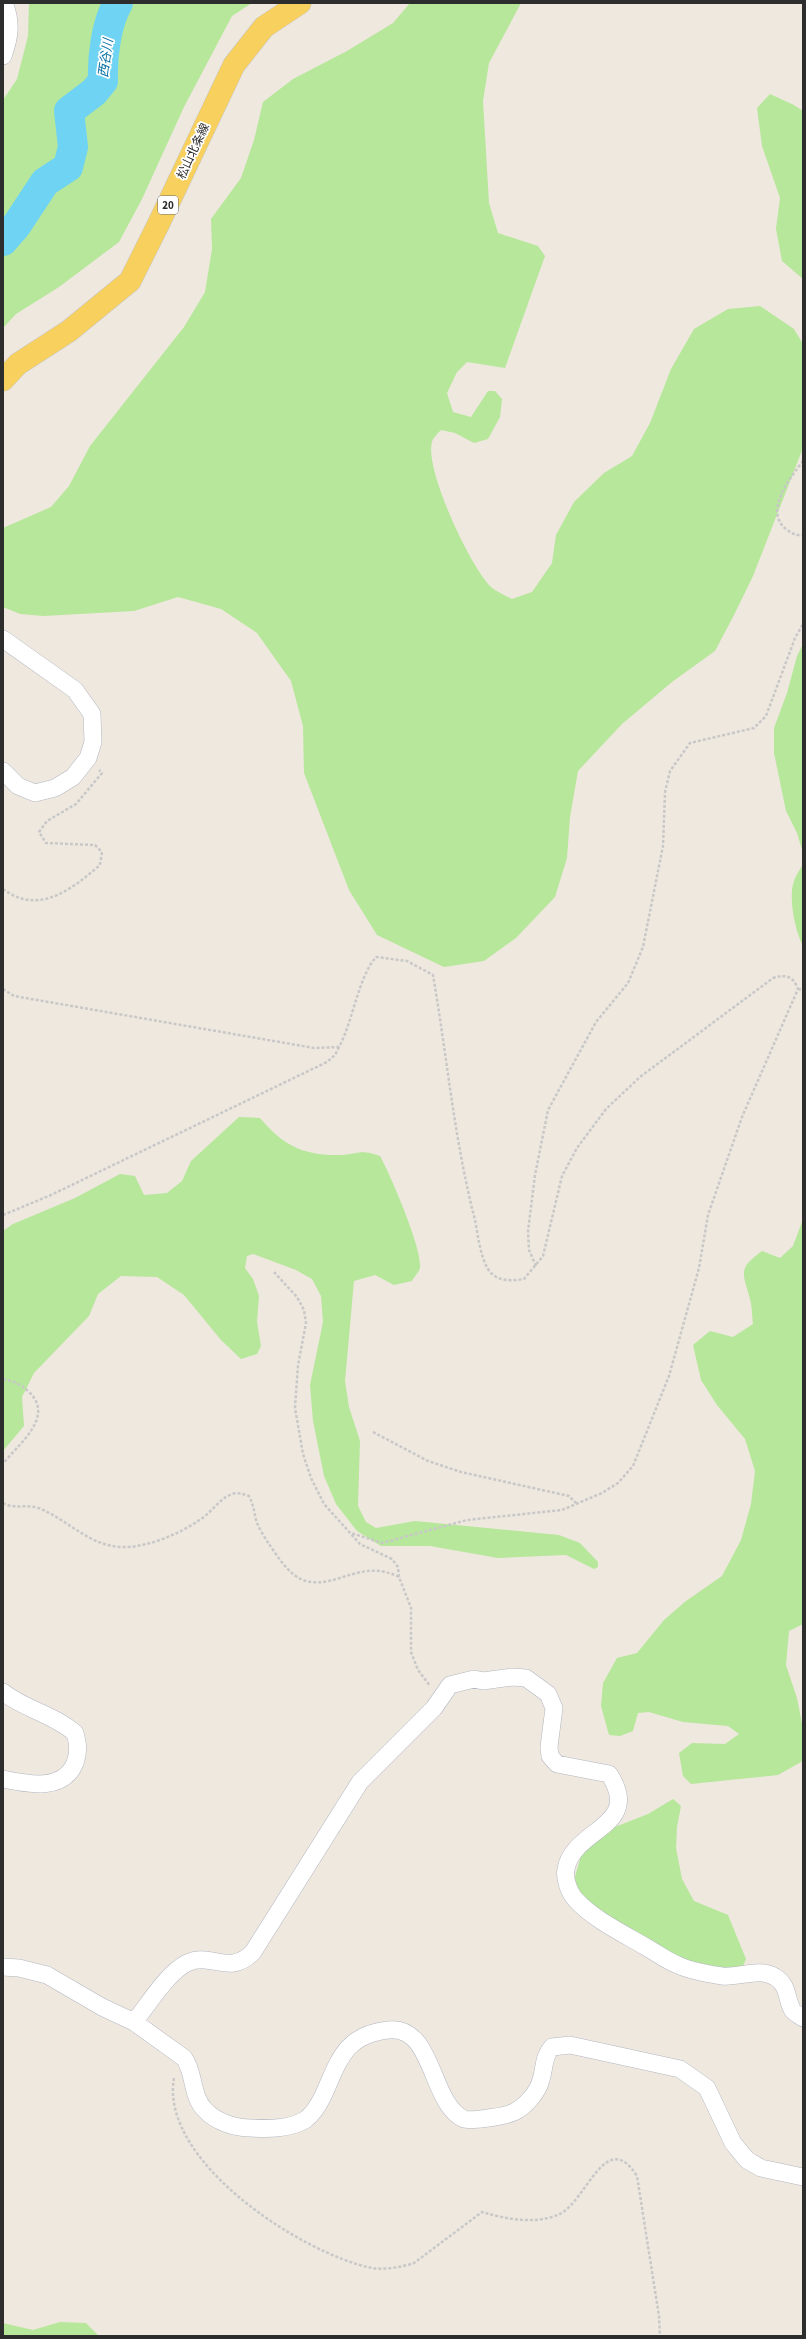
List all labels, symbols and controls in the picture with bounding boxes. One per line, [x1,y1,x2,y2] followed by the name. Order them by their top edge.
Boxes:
[94,36,118,79] water label: 西谷川
[173,120,214,182] street label: 松山北条線
[158,196,178,214] road number: 20

